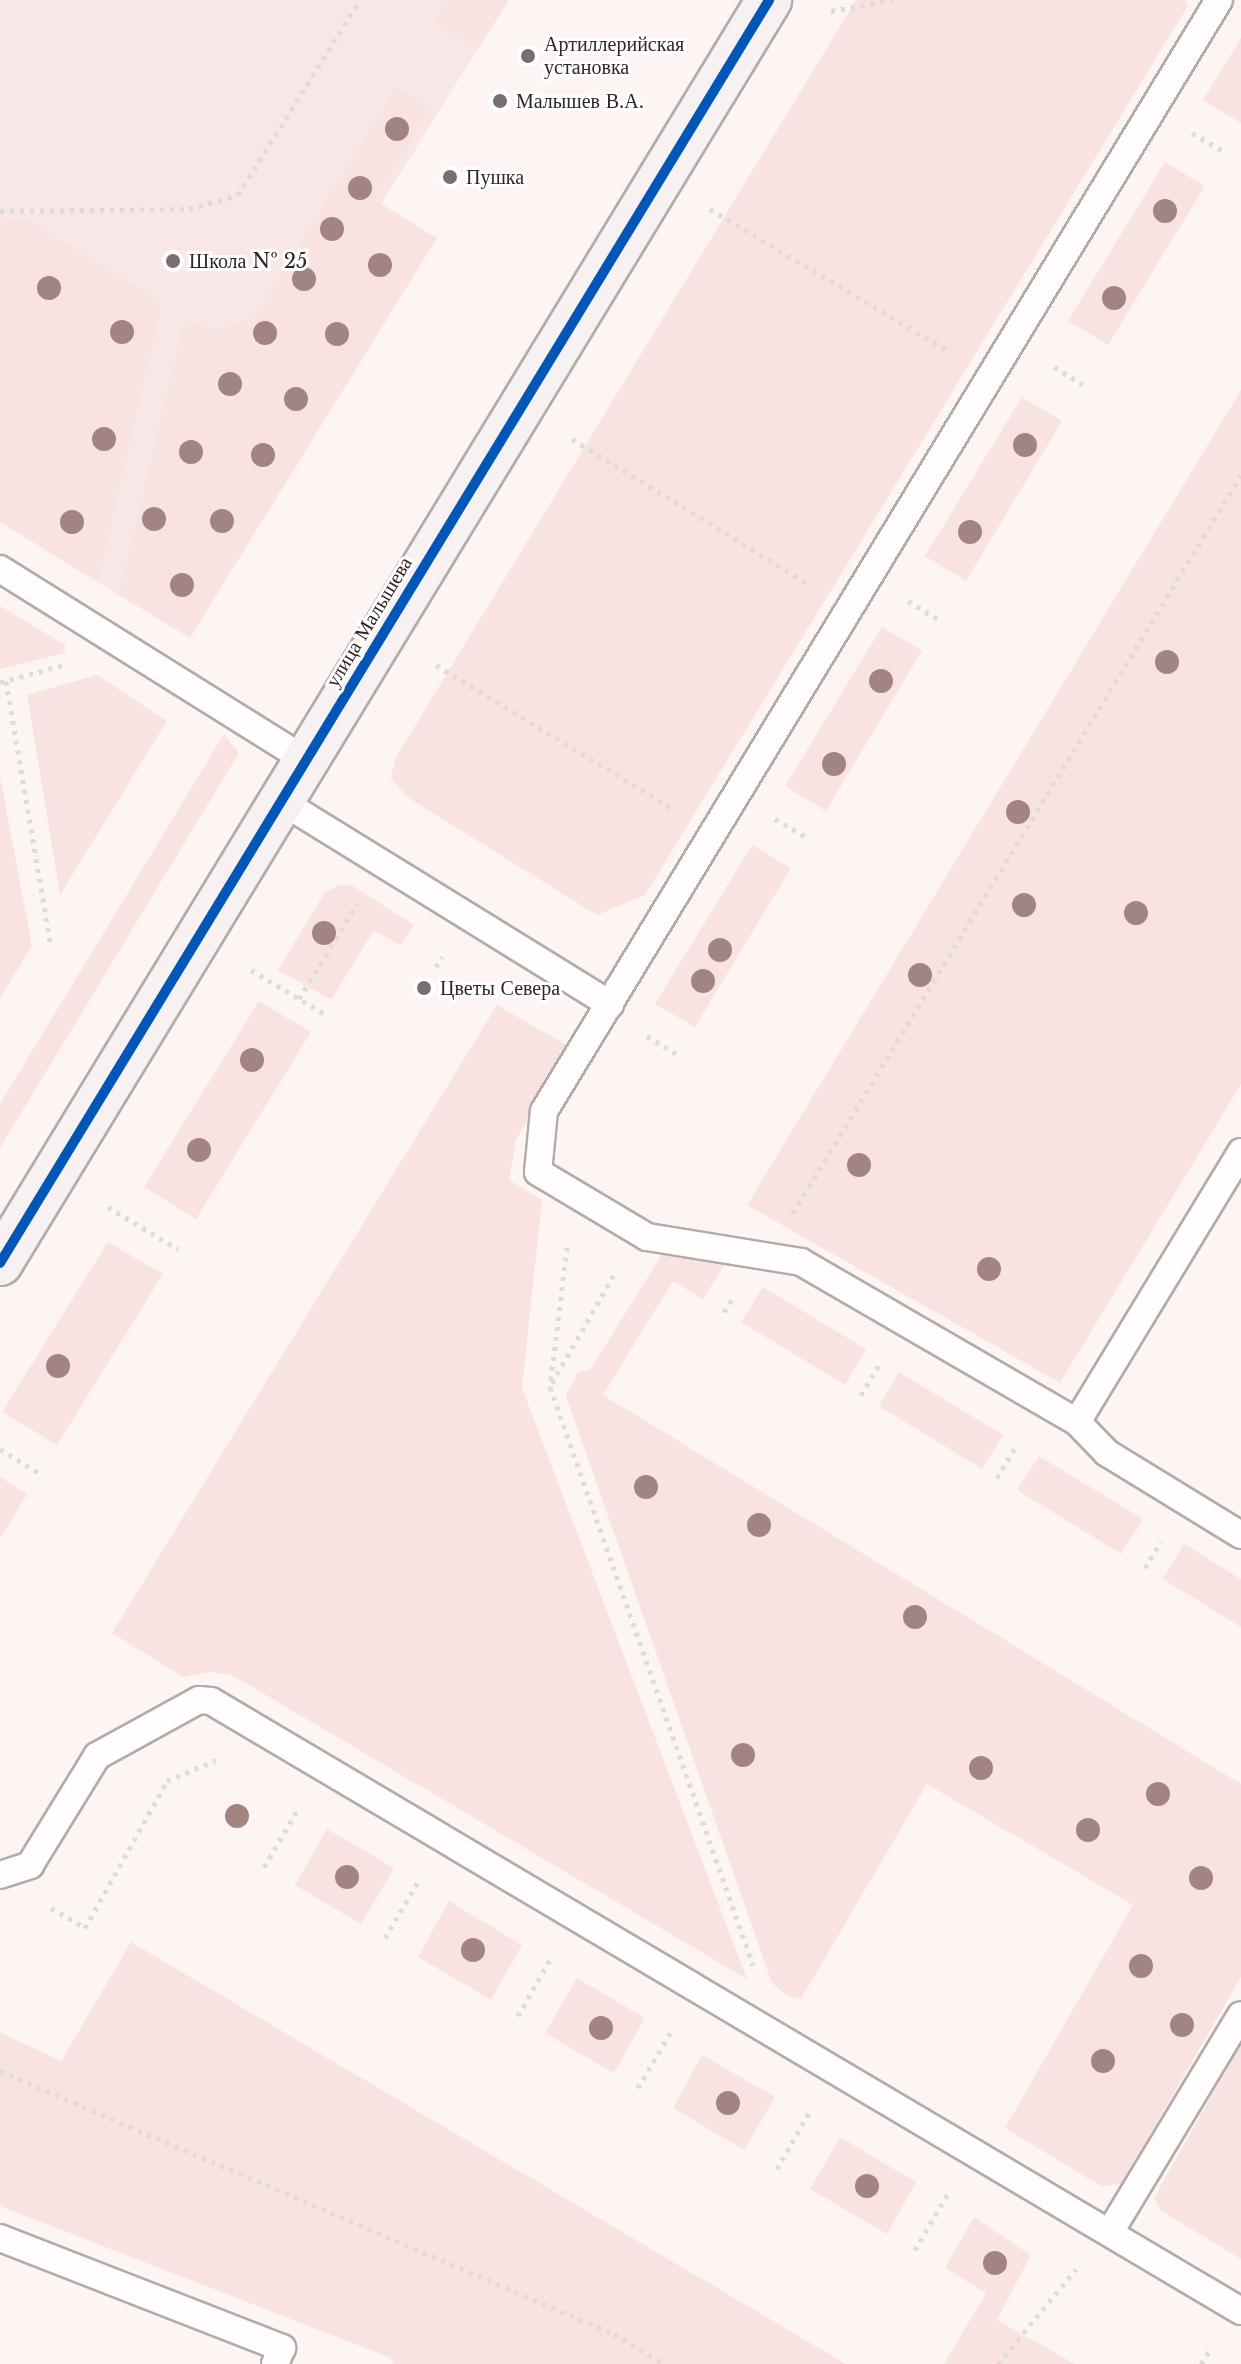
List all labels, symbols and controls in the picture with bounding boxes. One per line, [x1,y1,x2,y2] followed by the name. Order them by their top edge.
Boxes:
[544,32,684,79] place label: Артиллерийская установка
[519,47,537,65] marker: Артиллерийская установка
[516,89,644,113] place label: Малышев В.А.
[491,92,509,110] marker: Малышев В.А.
[466,165,524,189] place label: Пушка
[441,168,459,186] marker: Пушка
[189,249,307,273] place label: Школа № 25
[164,252,182,270] marker: Школа № 25
[321,553,417,691] street label: улица Малышева
[440,976,560,1000] place label: Цветы Севера
[415,979,433,997] marker: Цветы Севера

